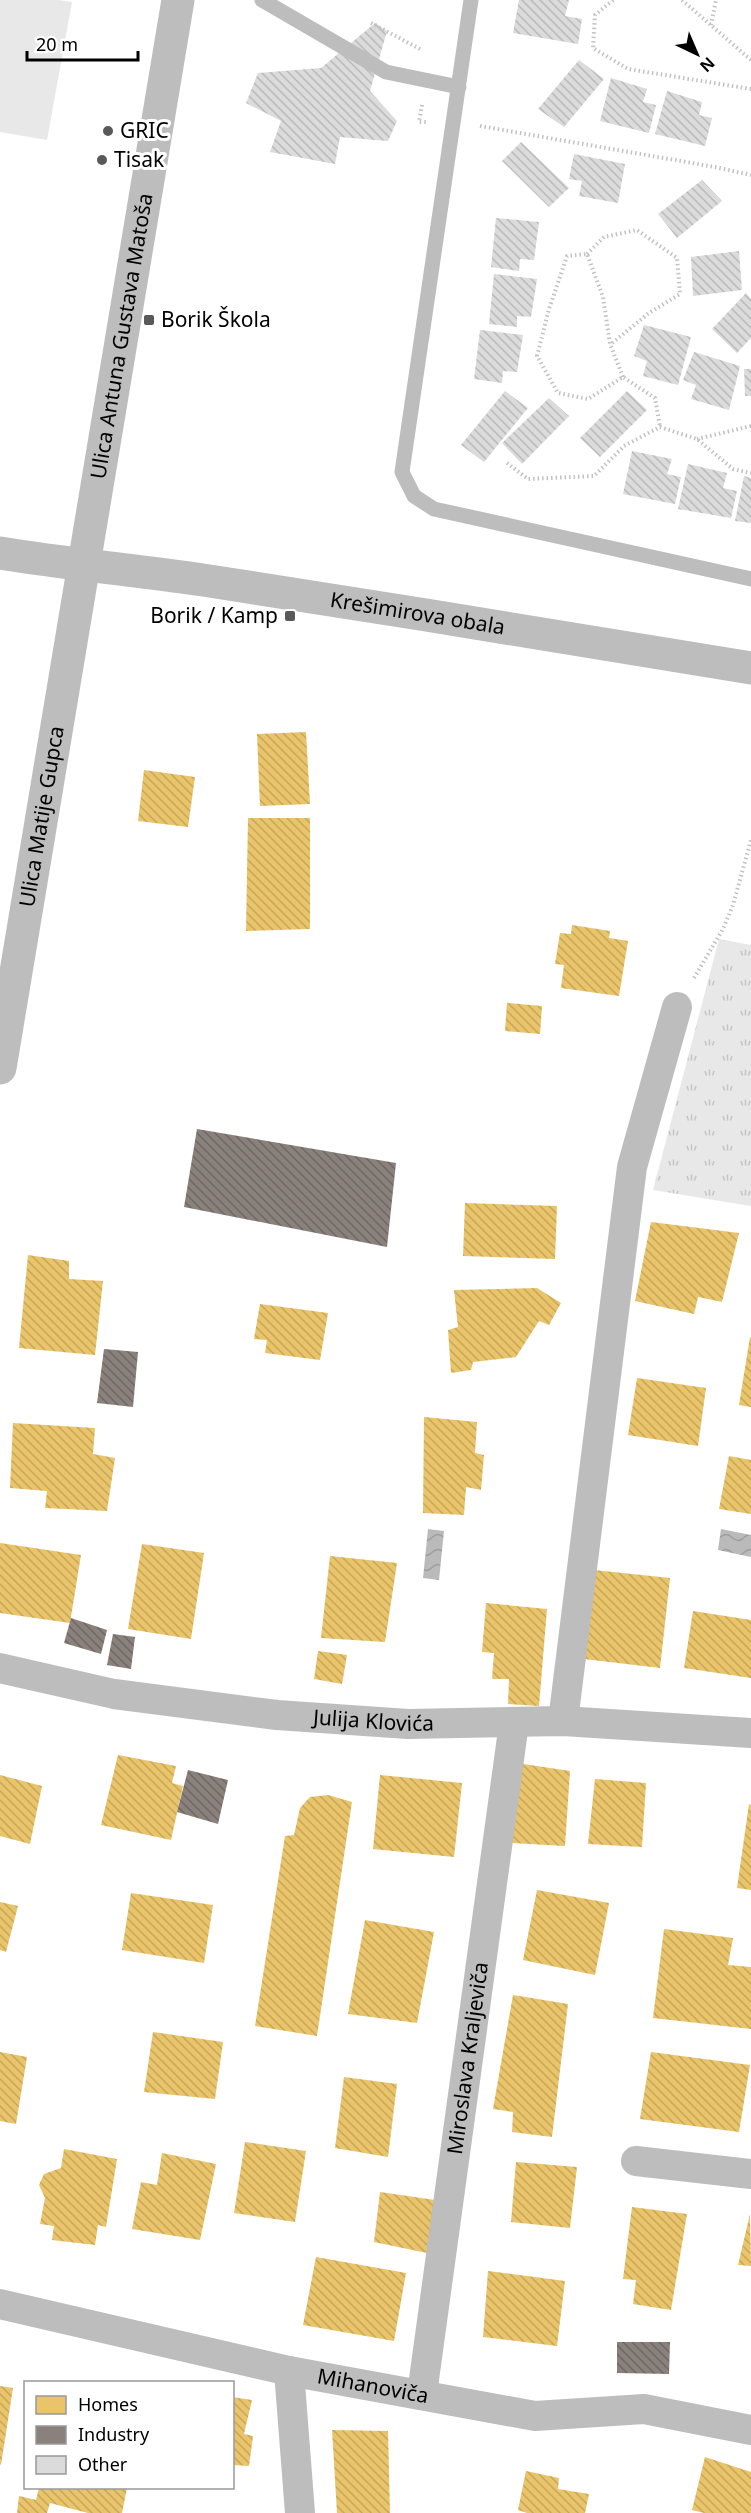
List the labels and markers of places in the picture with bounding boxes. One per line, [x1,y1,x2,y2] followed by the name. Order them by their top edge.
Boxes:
[120,116,169,144] place label: GRIC
[101,124,115,138] marker: GRIC
[114,145,165,173] place label: Tisak
[95,153,109,167] marker: Tisak
[161,305,271,333] place label: Borik Škola
[142,313,156,327] marker: Borik Škola
[150,601,278,629] place label: Borik / Kamp
[283,609,297,623] marker: Borik / Kamp

